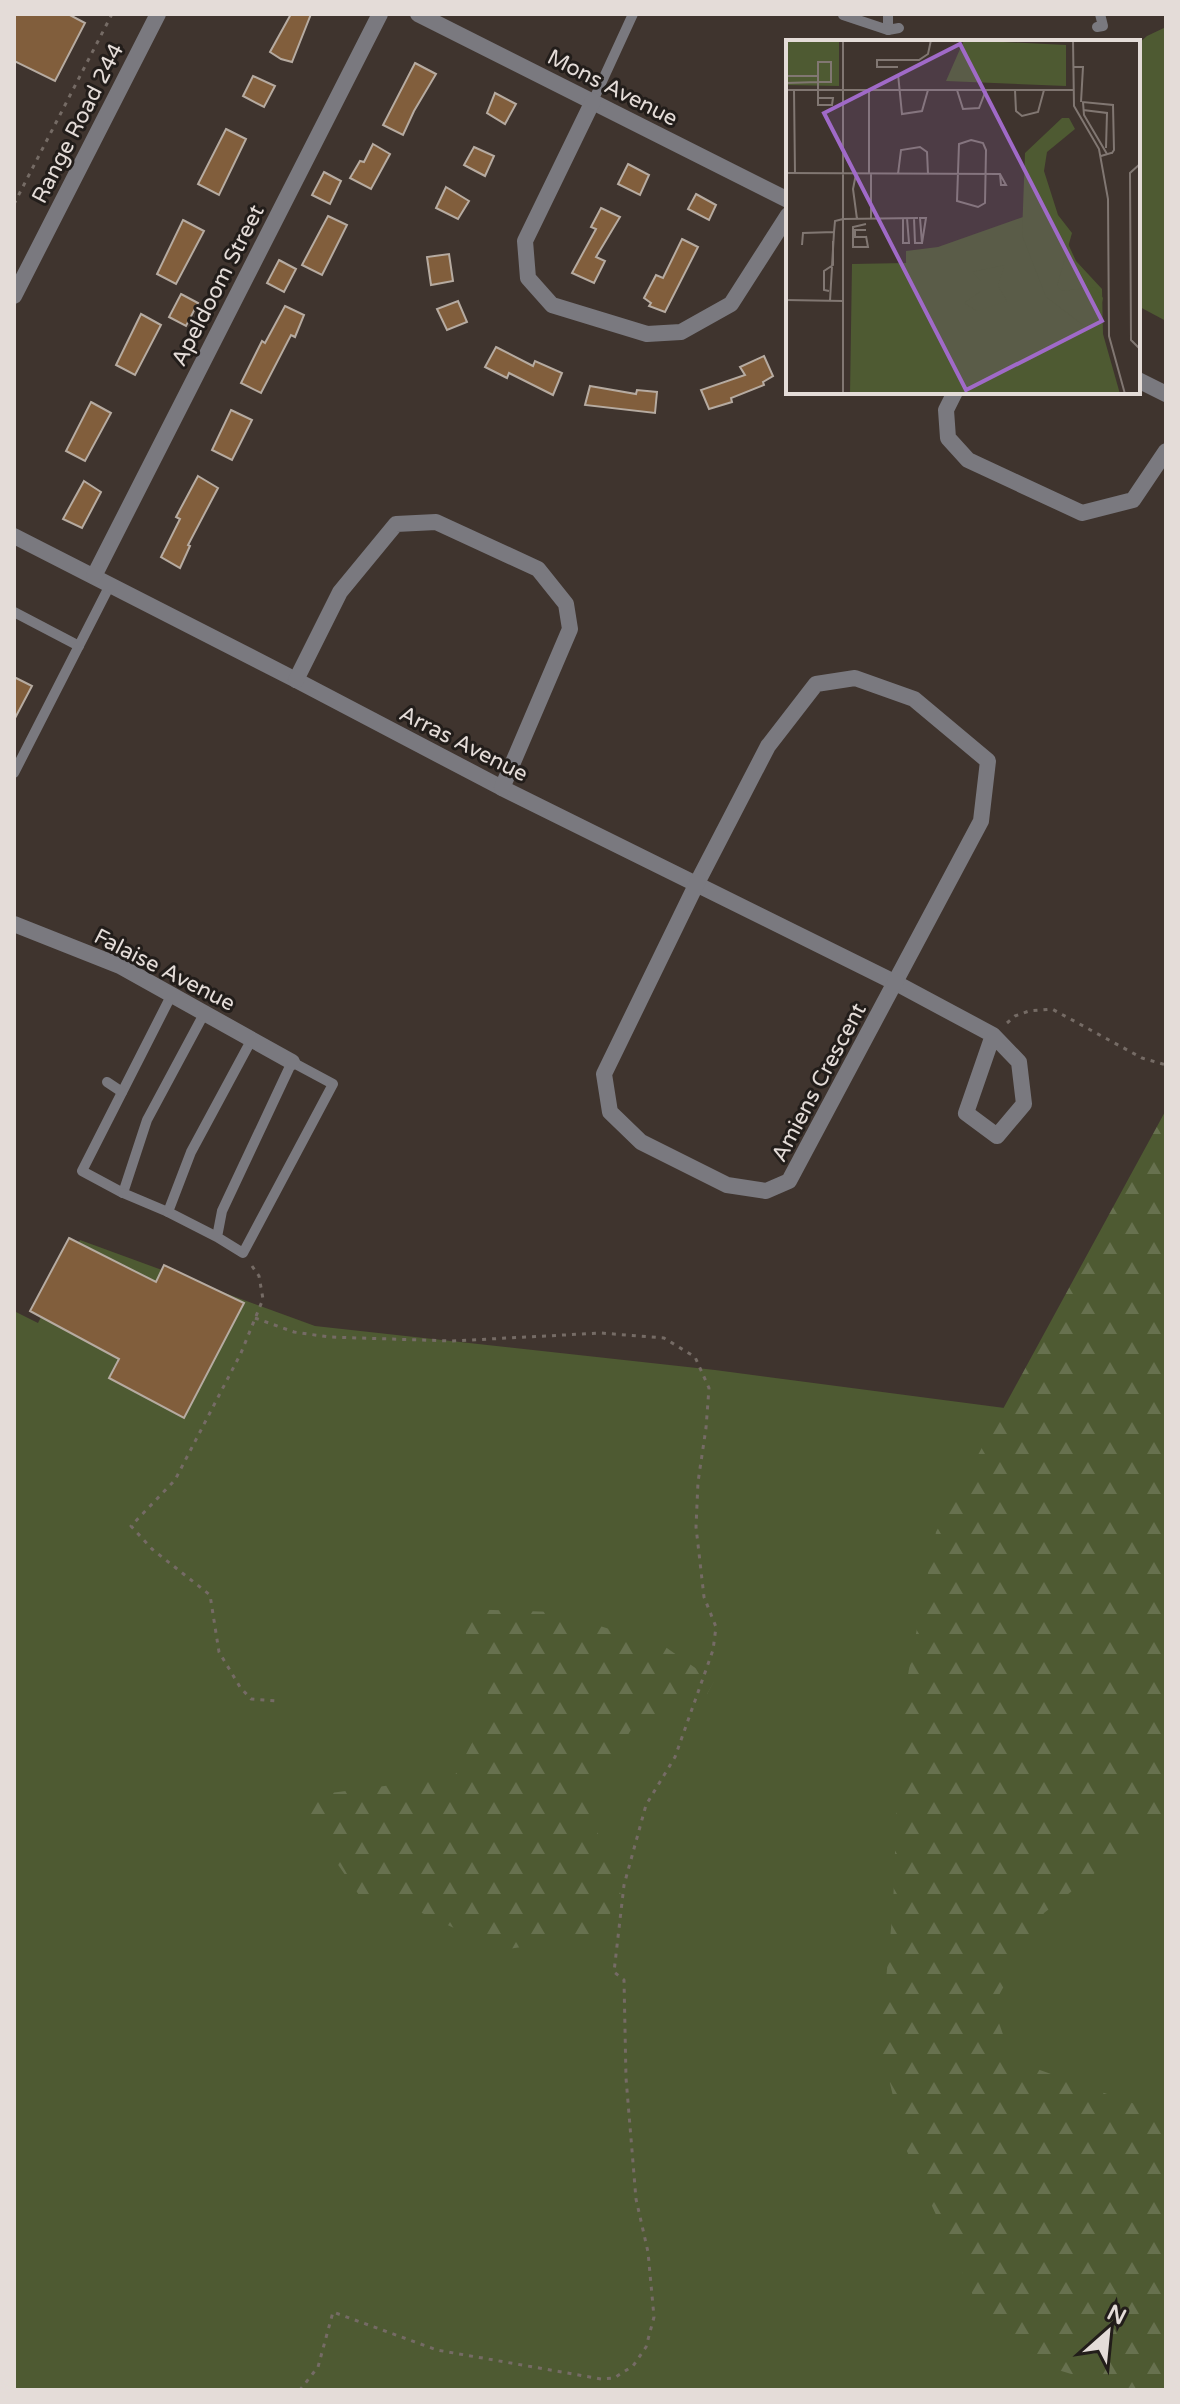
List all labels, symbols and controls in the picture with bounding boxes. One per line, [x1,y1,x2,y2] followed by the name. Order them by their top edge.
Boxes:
[26,39,129,208] street label: Range Road 244
[786,40,1140,394] inset map
[543,44,682,132] street label: Mons Avenue
[166,200,270,370] street label: Apeldoom Street
[395,700,532,787] street label: Arras Avenue
[90,923,239,1017] street label: Falaise Avenue
[766,999,872,1166] street label: Amiens Crescent
[1068,2292,1148,2372] north arrow
[1103,2299,1130,2331] text: N

